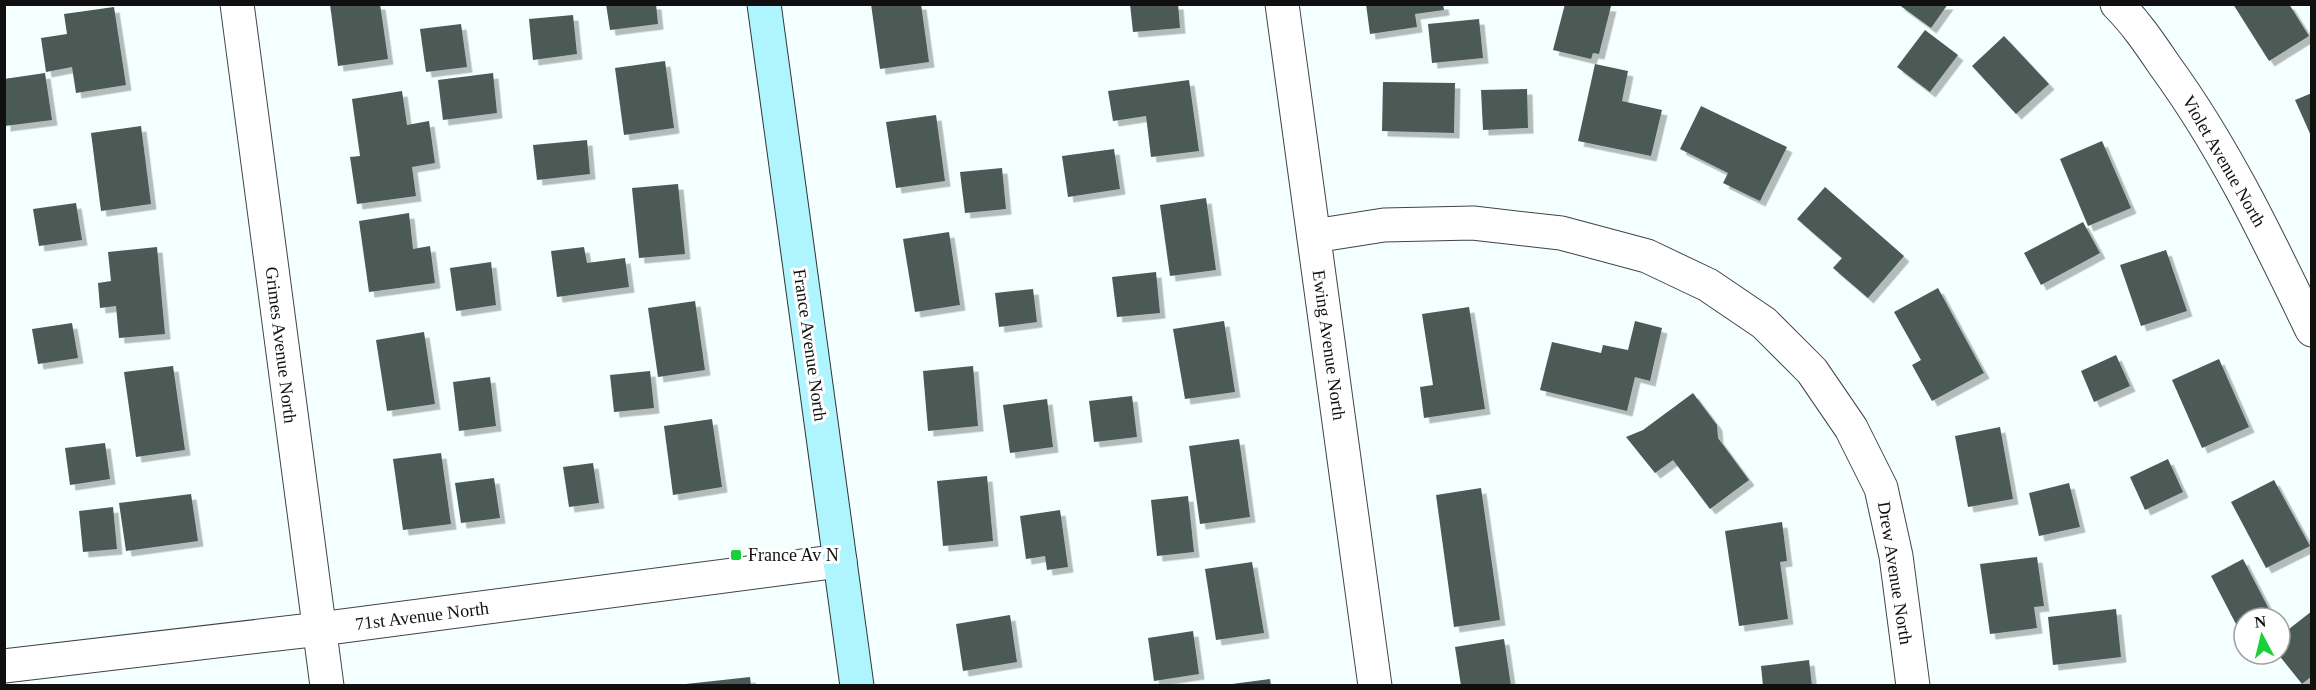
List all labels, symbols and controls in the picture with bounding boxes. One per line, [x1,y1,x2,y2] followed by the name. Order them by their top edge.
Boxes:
[2178,92,2270,230] street label: Violet Avenue North
[261,266,301,424] street label: Grimes Avenue North
[789,268,831,422] street label: France Avenue North
[1309,269,1349,421] street label: Ewing Avenue North
[1874,500,1916,646] street label: Drew Avenue North
[748,545,839,565] place label: France Av N
[729,548,743,562] marker: France Av N
[354,598,490,634] street label: 71st Avenue North
[2232,606,2292,666] north arrow
[2253,612,2267,631] text: N

